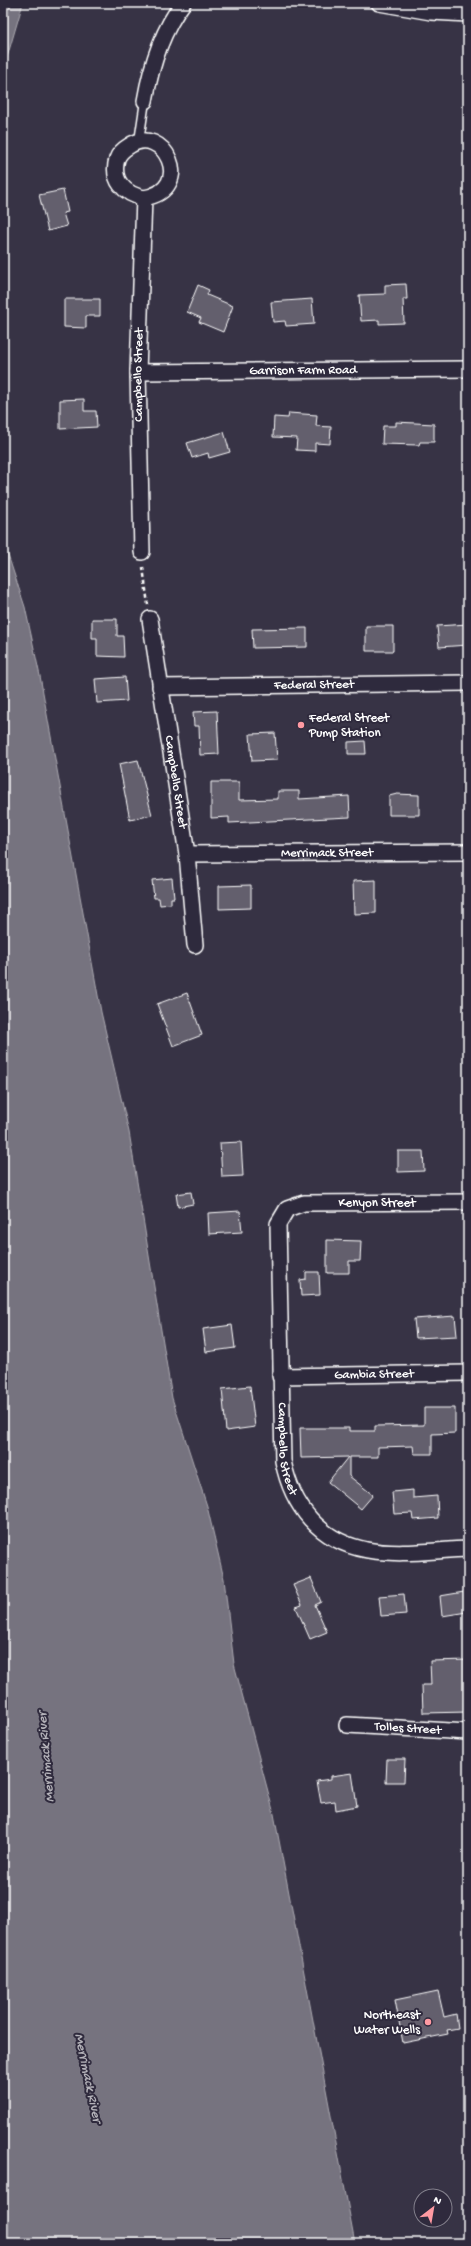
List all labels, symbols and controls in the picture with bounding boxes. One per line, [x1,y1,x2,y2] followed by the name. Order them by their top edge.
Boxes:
[130,326,147,422] street label: Campbello Street
[249,362,358,378] street label: Garrison Farm Road
[273,677,356,693] street label: Federal Street
[308,711,391,741] place label: Federal Street Pump Station
[296,720,306,730] marker: Federal Street Pump Station
[161,734,191,831] street label: Campbello Street
[281,845,375,861] street label: Merrimack Street
[338,1196,417,1211] street label: Kenyon Street
[334,1366,415,1383] street label: Gambia Street
[274,1402,302,1499] street label: Campbello Street
[34,1708,59,1803] water label: Merrimack River
[373,1719,443,1738] street label: Tolles Street
[354,2008,422,2038] place label: Northeast Water Wells
[423,2017,433,2027] marker: Northeast Water Wells
[69,2032,105,2127] water label: Merrimack River
[413,2188,453,2228] north arrow
[431,2194,443,2208] text: N

